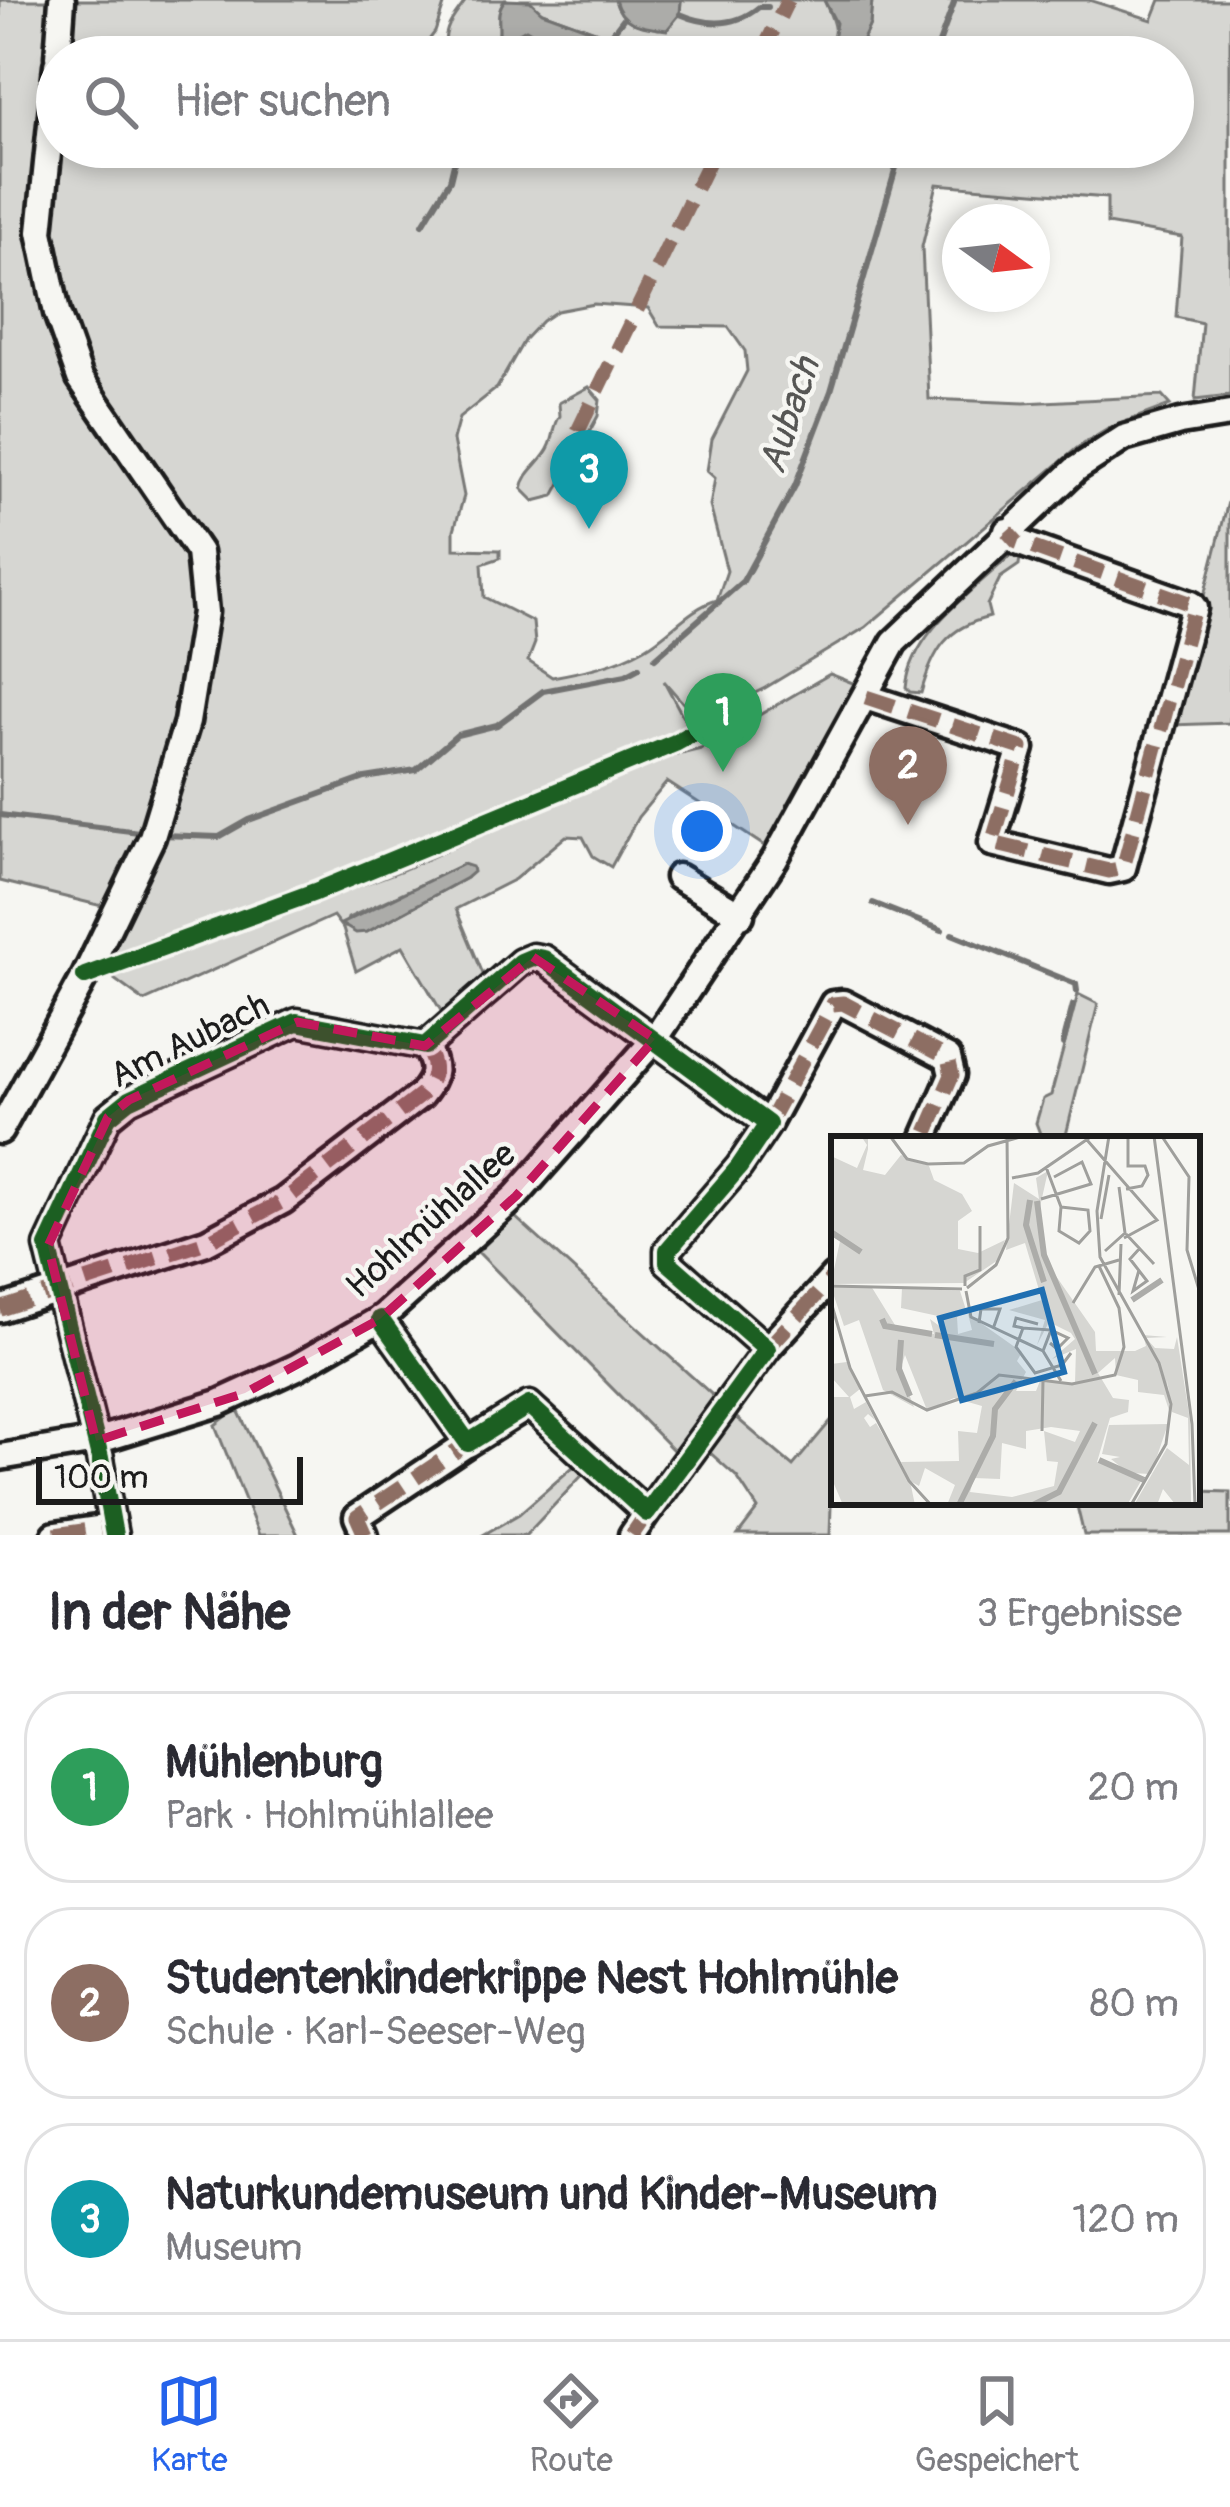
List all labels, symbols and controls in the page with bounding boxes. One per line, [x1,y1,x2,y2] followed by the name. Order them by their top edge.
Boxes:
[36,36,1194,168] search box
[78,69,144,135] icon: search
[174,74,391,130] text: Hier suchen
[942,204,1050,312] north arrow
[748,349,832,480] water label: Aubach
[550,430,628,529] pin: 3
[684,673,762,772] pin: 1
[869,726,947,825] pin: 2
[672,801,732,861] your location
[102,982,277,1098] street label: Am Aubach
[337,1132,525,1308] street label: Hohlmühlallee
[831,1136,1200,1505] inset map
[36,1451,303,1504] scale bar
[54,1457,148,1498] text: 100 m
[48,1581,290,1645] text: In der Nähe
[976,1589,1182,1638] text: 3 Ergebnisse
[165,1735,383,1791] text: Mühlenburg
[82,1763,98,1812] text: 1
[1087,1763,1179,1812] text: 20 m
[165,1791,494,1840] text: Park · Hohlmühlallee
[165,1951,898,2007] text: Studentenkinderkrippe Nest Hohlmühle
[79,1979,101,2028] text: 2
[1090,1979,1179,2028] text: 80 m
[165,2007,586,2056] text: Schule · Karl-Seeser-Weg
[165,2167,937,2223] text: Naturkundemuseum und Kinder-Museum
[79,2195,101,2244] text: 3
[1072,2195,1179,2244] text: 120 m
[165,2223,302,2272] text: Museum
[151,2368,228,2481] tab: Karte
[530,2368,613,2481] tab: Route
[915,2368,1079,2481] tab: Gespeichert

